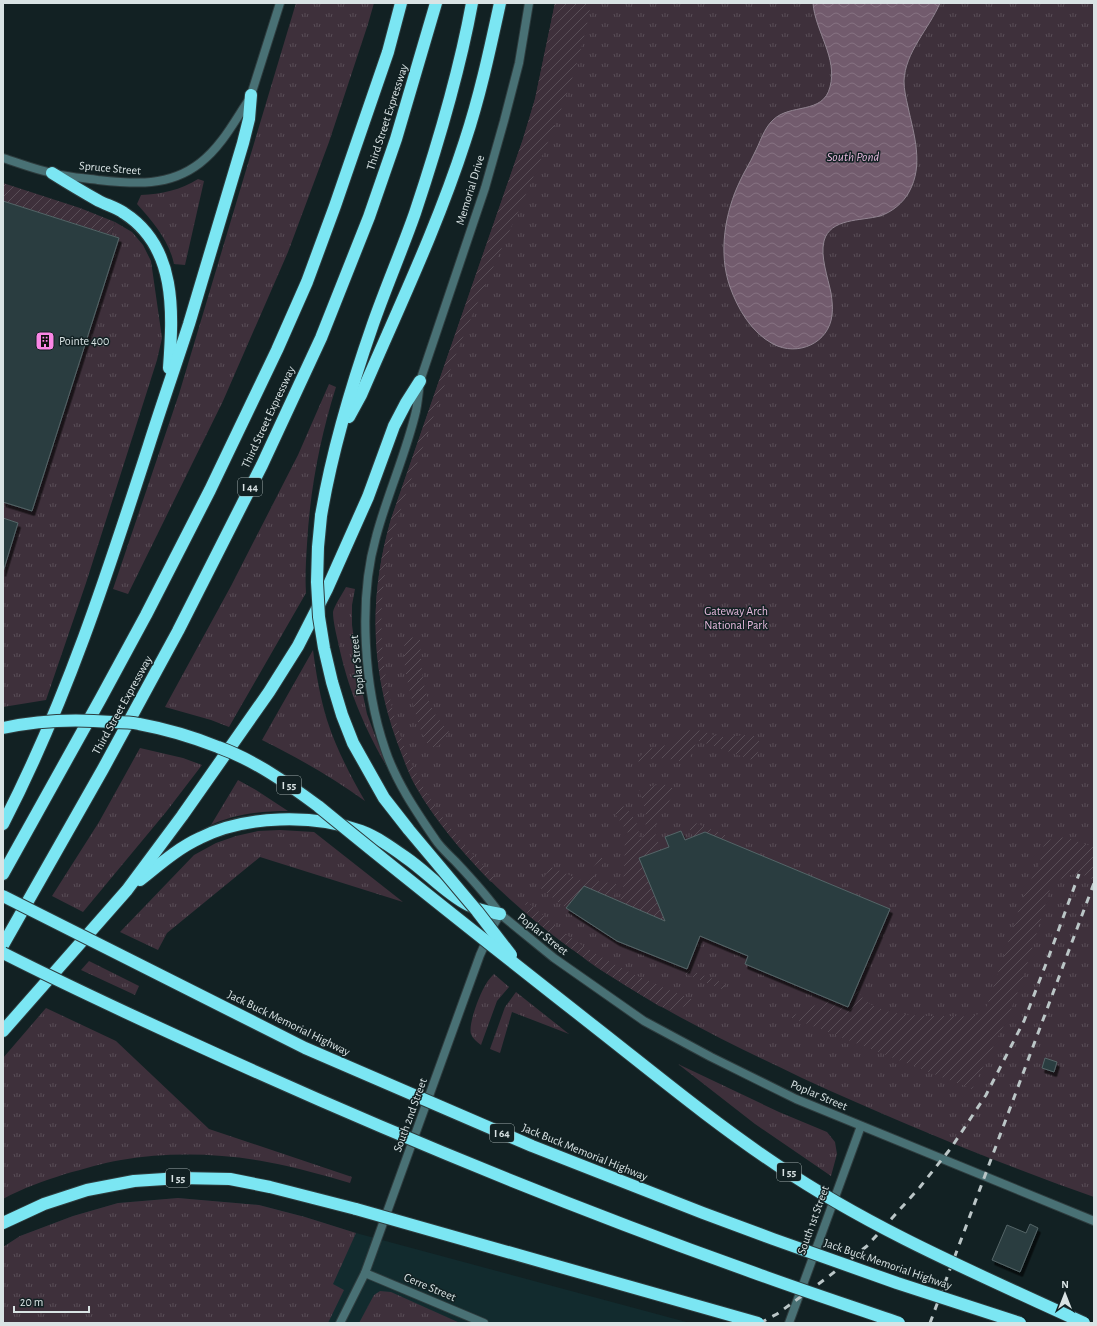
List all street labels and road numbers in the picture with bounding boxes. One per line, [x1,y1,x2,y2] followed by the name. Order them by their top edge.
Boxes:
[364,62,411,172] street label: Third Street Expressway
[454,154,486,226] street label: Memorial Drive
[79,159,142,177] street label: Spruce Street
[239,364,298,470] street label: Third Street Expressway
[238,478,262,496] road number: I 44
[348,634,366,696] street label: Poplar Street
[90,654,155,757] street label: Third Street Expressway
[277,776,301,794] road number: I 55
[516,911,571,957] street label: Poplar Street
[225,988,352,1059] street label: Jack Buck Memorial Highway
[391,1076,429,1154] street label: South 2nd Street
[789,1078,849,1112] street label: Poplar Street
[520,1121,650,1184] street label: Jack Buck Memorial Highway
[490,1124,514,1142] road number: I 64
[777,1163,801,1181] road number: I 55
[166,1169,190,1187] road number: I 55
[795,1184,831,1256] street label: South 1st Street
[822,1236,954,1293] street label: Jack Buck Memorial Highway
[402,1271,458,1303] street label: Cerre Street

